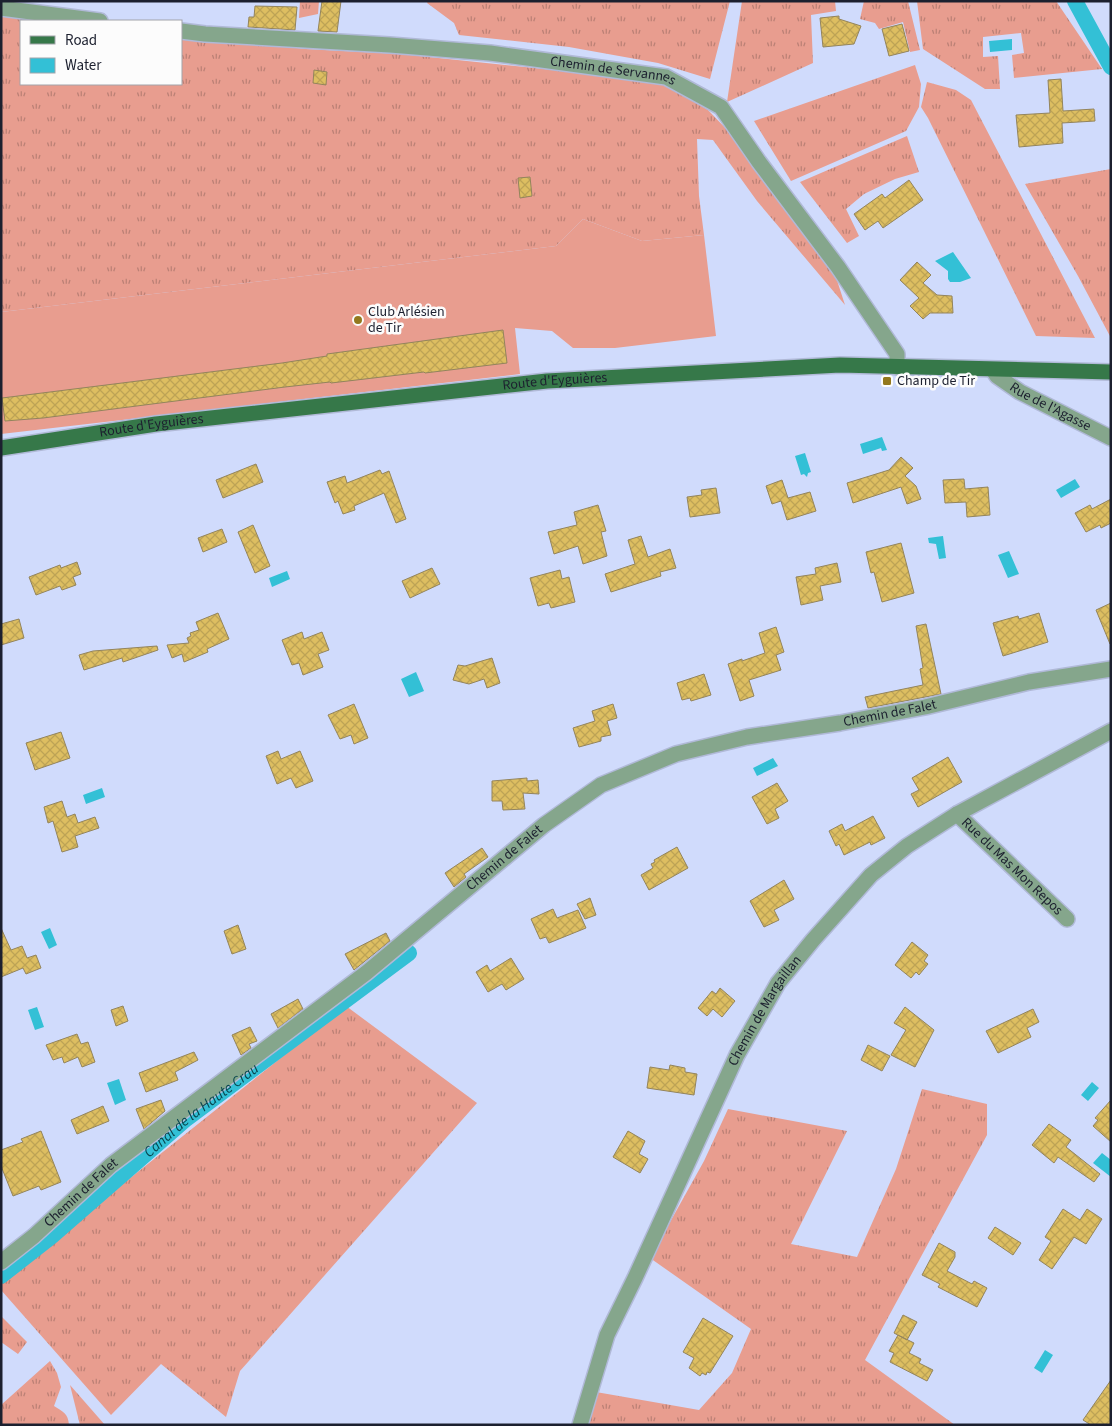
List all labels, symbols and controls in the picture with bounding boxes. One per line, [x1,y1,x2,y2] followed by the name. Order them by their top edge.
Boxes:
[20,20,182,85] legend
[65,30,97,51] text: Road
[549,51,680,91] street label: Chemin de Servannes
[65,55,102,76] text: Water
[368,302,445,338] place label: Club Arlésien de Tir
[352,314,364,326] marker: Club Arlésien de Tir
[501,368,608,396] street label: Route d'Eyguières
[897,371,975,391] place label: Champ de Tir
[881,375,893,387] marker: Champ de Tir
[1005,378,1095,436] street label: Rue de l'Agasse
[98,409,205,443] street label: Route d'Eyguières
[842,695,939,732] street label: Chemin de Falet
[957,813,1067,920] street label: Rue du Mas Mon Repos
[462,820,547,896] street label: Chemin de Falet
[723,951,807,1069] street label: Chemin de Margaillan
[139,1058,263,1162] water label: Canal de la Haute Crau
[40,1153,122,1232] street label: Chemin de Falet

